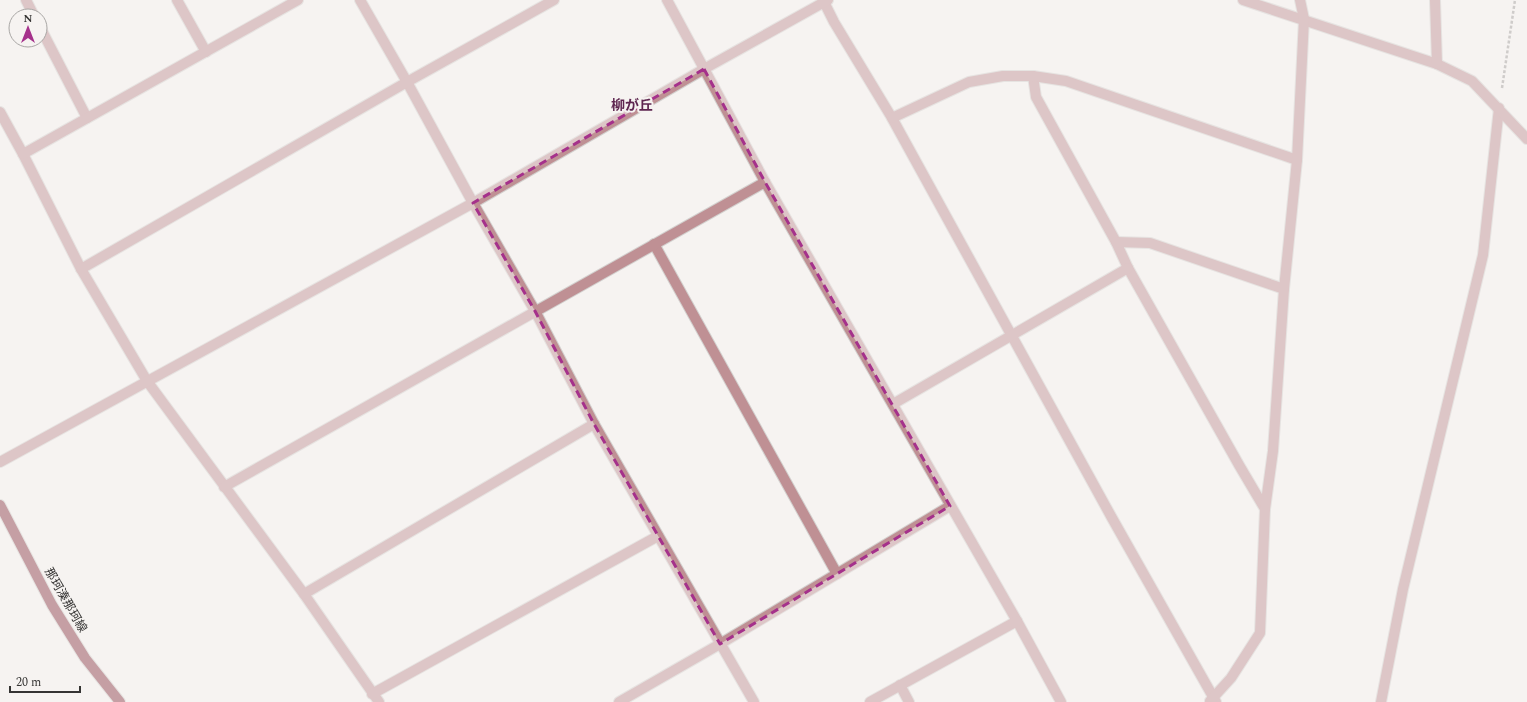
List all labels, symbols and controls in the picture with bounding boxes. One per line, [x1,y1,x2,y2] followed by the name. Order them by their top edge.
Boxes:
[8,8,48,48] north arrow
[24,10,33,27] text: N
[611,95,653,116] district label: 柳が丘
[39,564,92,636] street label: 那珂湊那珂線
[10,668,80,694] scale bar
[16,673,41,692] text: 20 m

